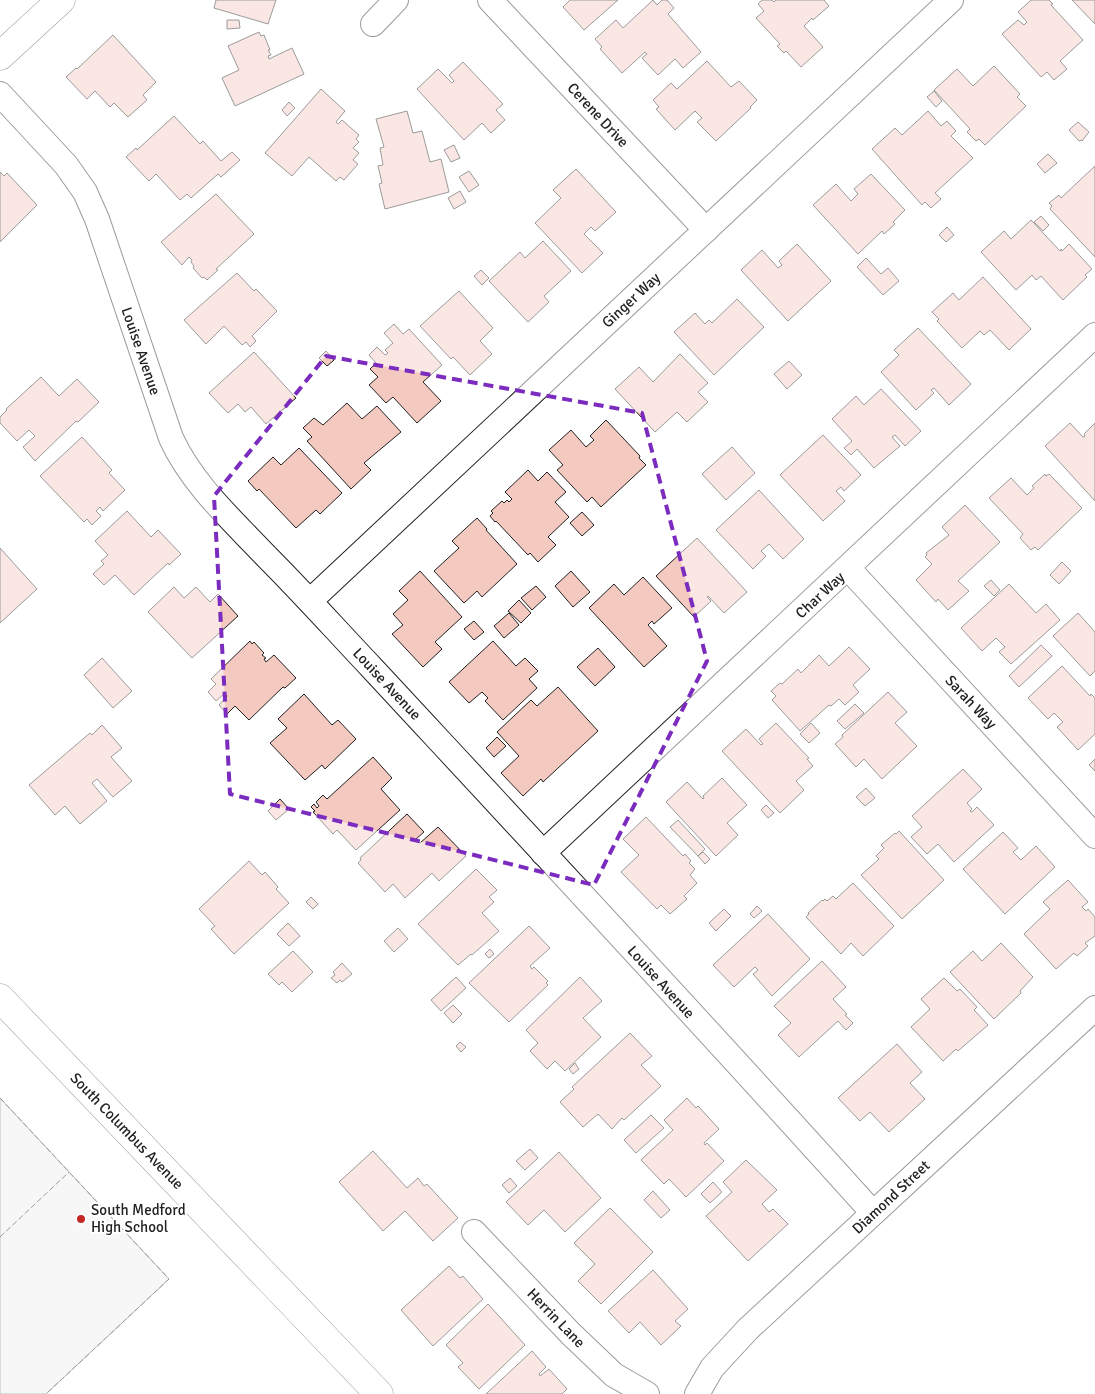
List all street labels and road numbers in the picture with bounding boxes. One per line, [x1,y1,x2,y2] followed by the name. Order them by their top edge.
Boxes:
[564,79,632,151] street label: Cerene Drive
[598,269,664,331] street label: Ginger Way
[118,305,164,397] street label: Louise Avenue
[792,568,848,622] street label: Char Way
[349,644,425,724] street label: Louise Avenue
[942,671,1000,733] street label: Sarah Way
[624,942,698,1022] street label: Louise Avenue
[67,1069,187,1193] street label: South Columbus Avenue
[848,1156,934,1238] street label: Diamond Street
[523,1285,589,1351] street label: Herrin Lane

